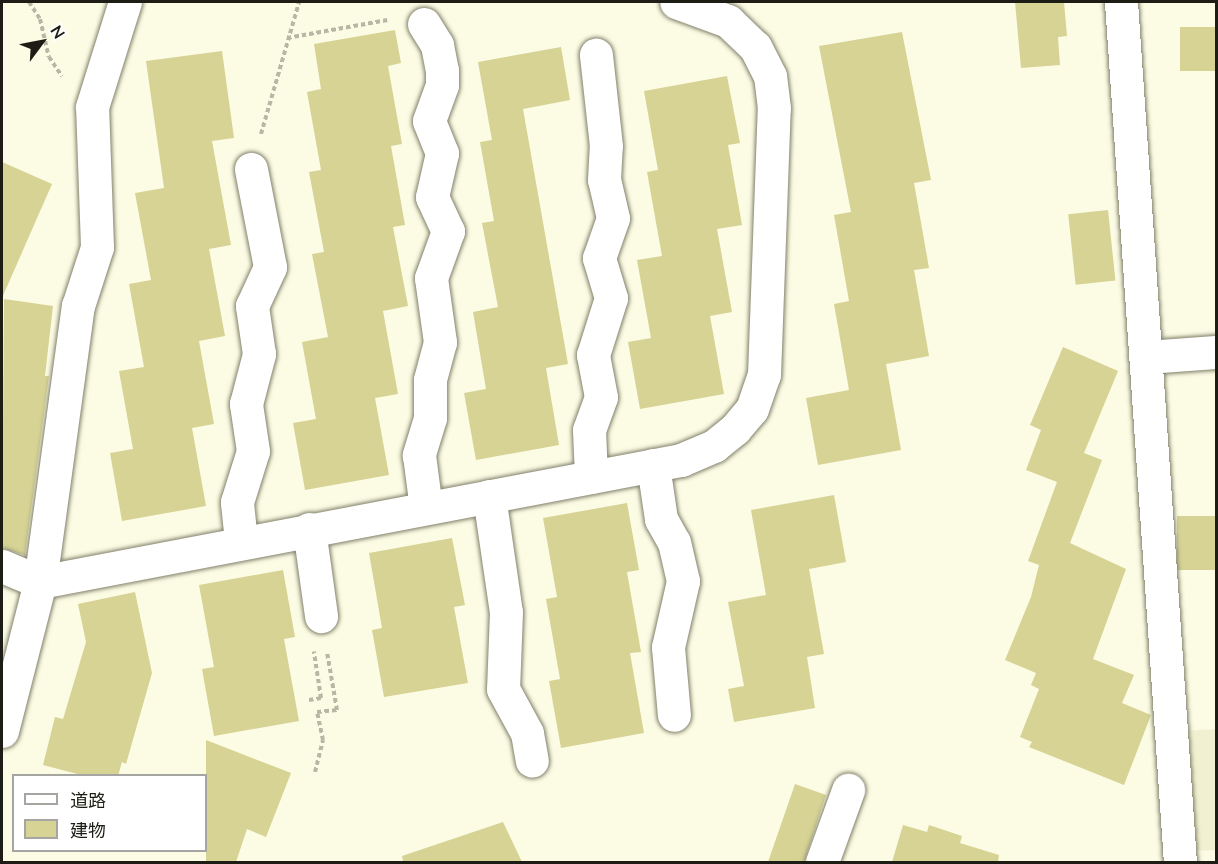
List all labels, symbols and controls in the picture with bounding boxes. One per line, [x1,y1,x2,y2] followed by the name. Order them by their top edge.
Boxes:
[12,12,72,72] north arrow
[45,22,70,43] text: N
[12,774,207,852] legend
[70,789,106,813] text: 道路
[70,819,106,843] text: 建物

